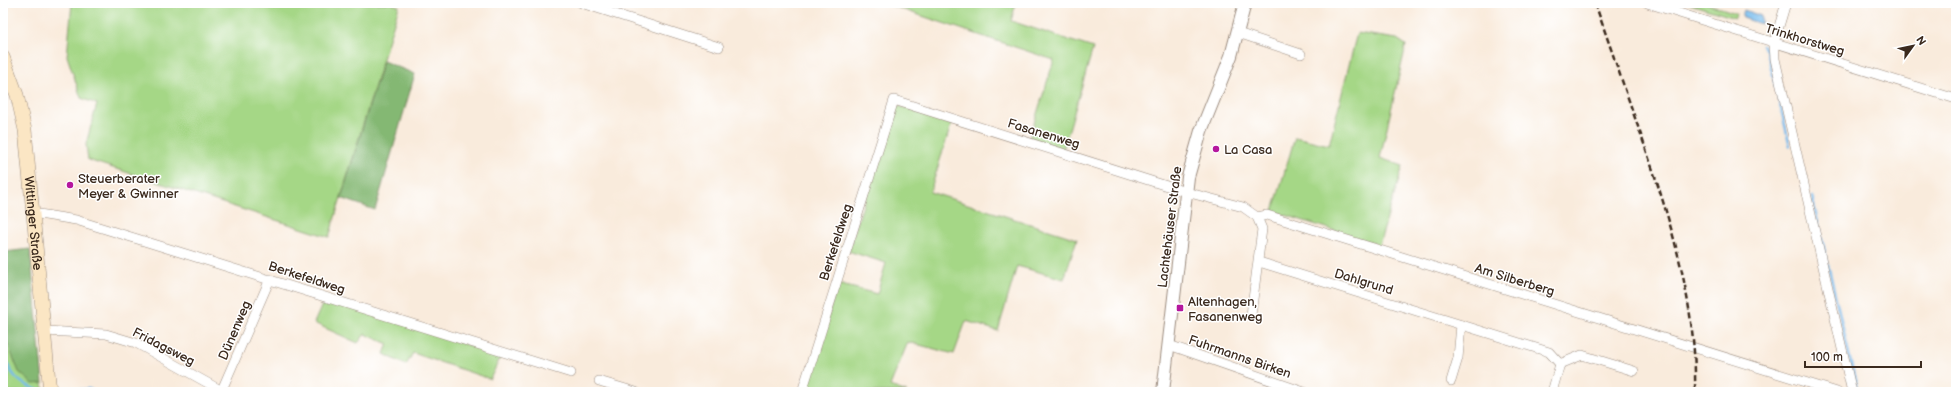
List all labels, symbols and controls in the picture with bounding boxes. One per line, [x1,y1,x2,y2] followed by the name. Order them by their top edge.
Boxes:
[1763,20,1846,60] street label: Trinkhorstweg
[1893,26,1933,66] north arrow
[1913,34,1929,48] text: N
[1006,115,1082,153] street label: Fasanenweg
[1224,142,1272,158] place label: La Casa
[1211,144,1221,154] marker: La Casa
[1155,165,1185,289] street label: Lachtehäuser Straße
[78,171,179,202] place label: Steuerberater Meyer & Gwinner
[20,175,45,271] street label: Wittinger Straße
[65,180,75,190] marker: Steuerberater Meyer & Gwinner
[816,202,856,283] street label: Berkefeldweg
[266,258,347,298] street label: Berkefeldweg
[1473,260,1556,300] street label: Am Silberberg
[1332,265,1395,299] street label: Dahlgrund
[1188,294,1263,325] place label: Altenhagen, Fasanenweg
[215,298,255,362] street label: Dünenweg
[1175,303,1185,313] marker: Altenhagen, Fasanenweg
[130,324,197,369] street label: Fridagsweg
[1186,332,1293,382] street label: Fuhrmanns Birken
[1805,343,1921,369] scale bar
[1811,350,1843,365] text: 100 m

